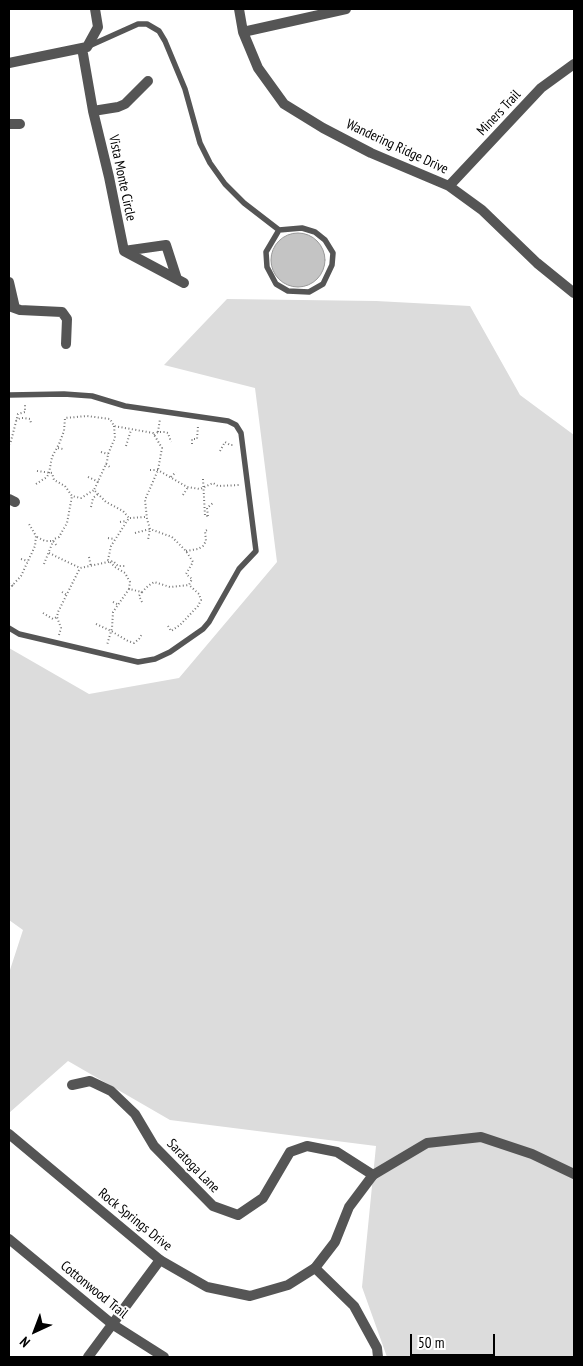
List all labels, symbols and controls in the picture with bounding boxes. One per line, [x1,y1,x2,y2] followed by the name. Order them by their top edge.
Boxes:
[474,87,524,139] street label: Miners Trail
[343,116,451,178] street label: Wandering Ridge Drive
[105,133,139,223] street label: Vista Monte Circle
[163,1136,223,1196] street label: Saratoga Lane
[95,1185,175,1255] street label: Rock Springs Drive
[57,1258,131,1322] street label: Cottonwood Trail
[10,1306,60,1356] north arrow
[413,1324,498,1356] scale bar
[16,1333,34,1351] text: N
[418,1333,444,1352] text: 50 m

